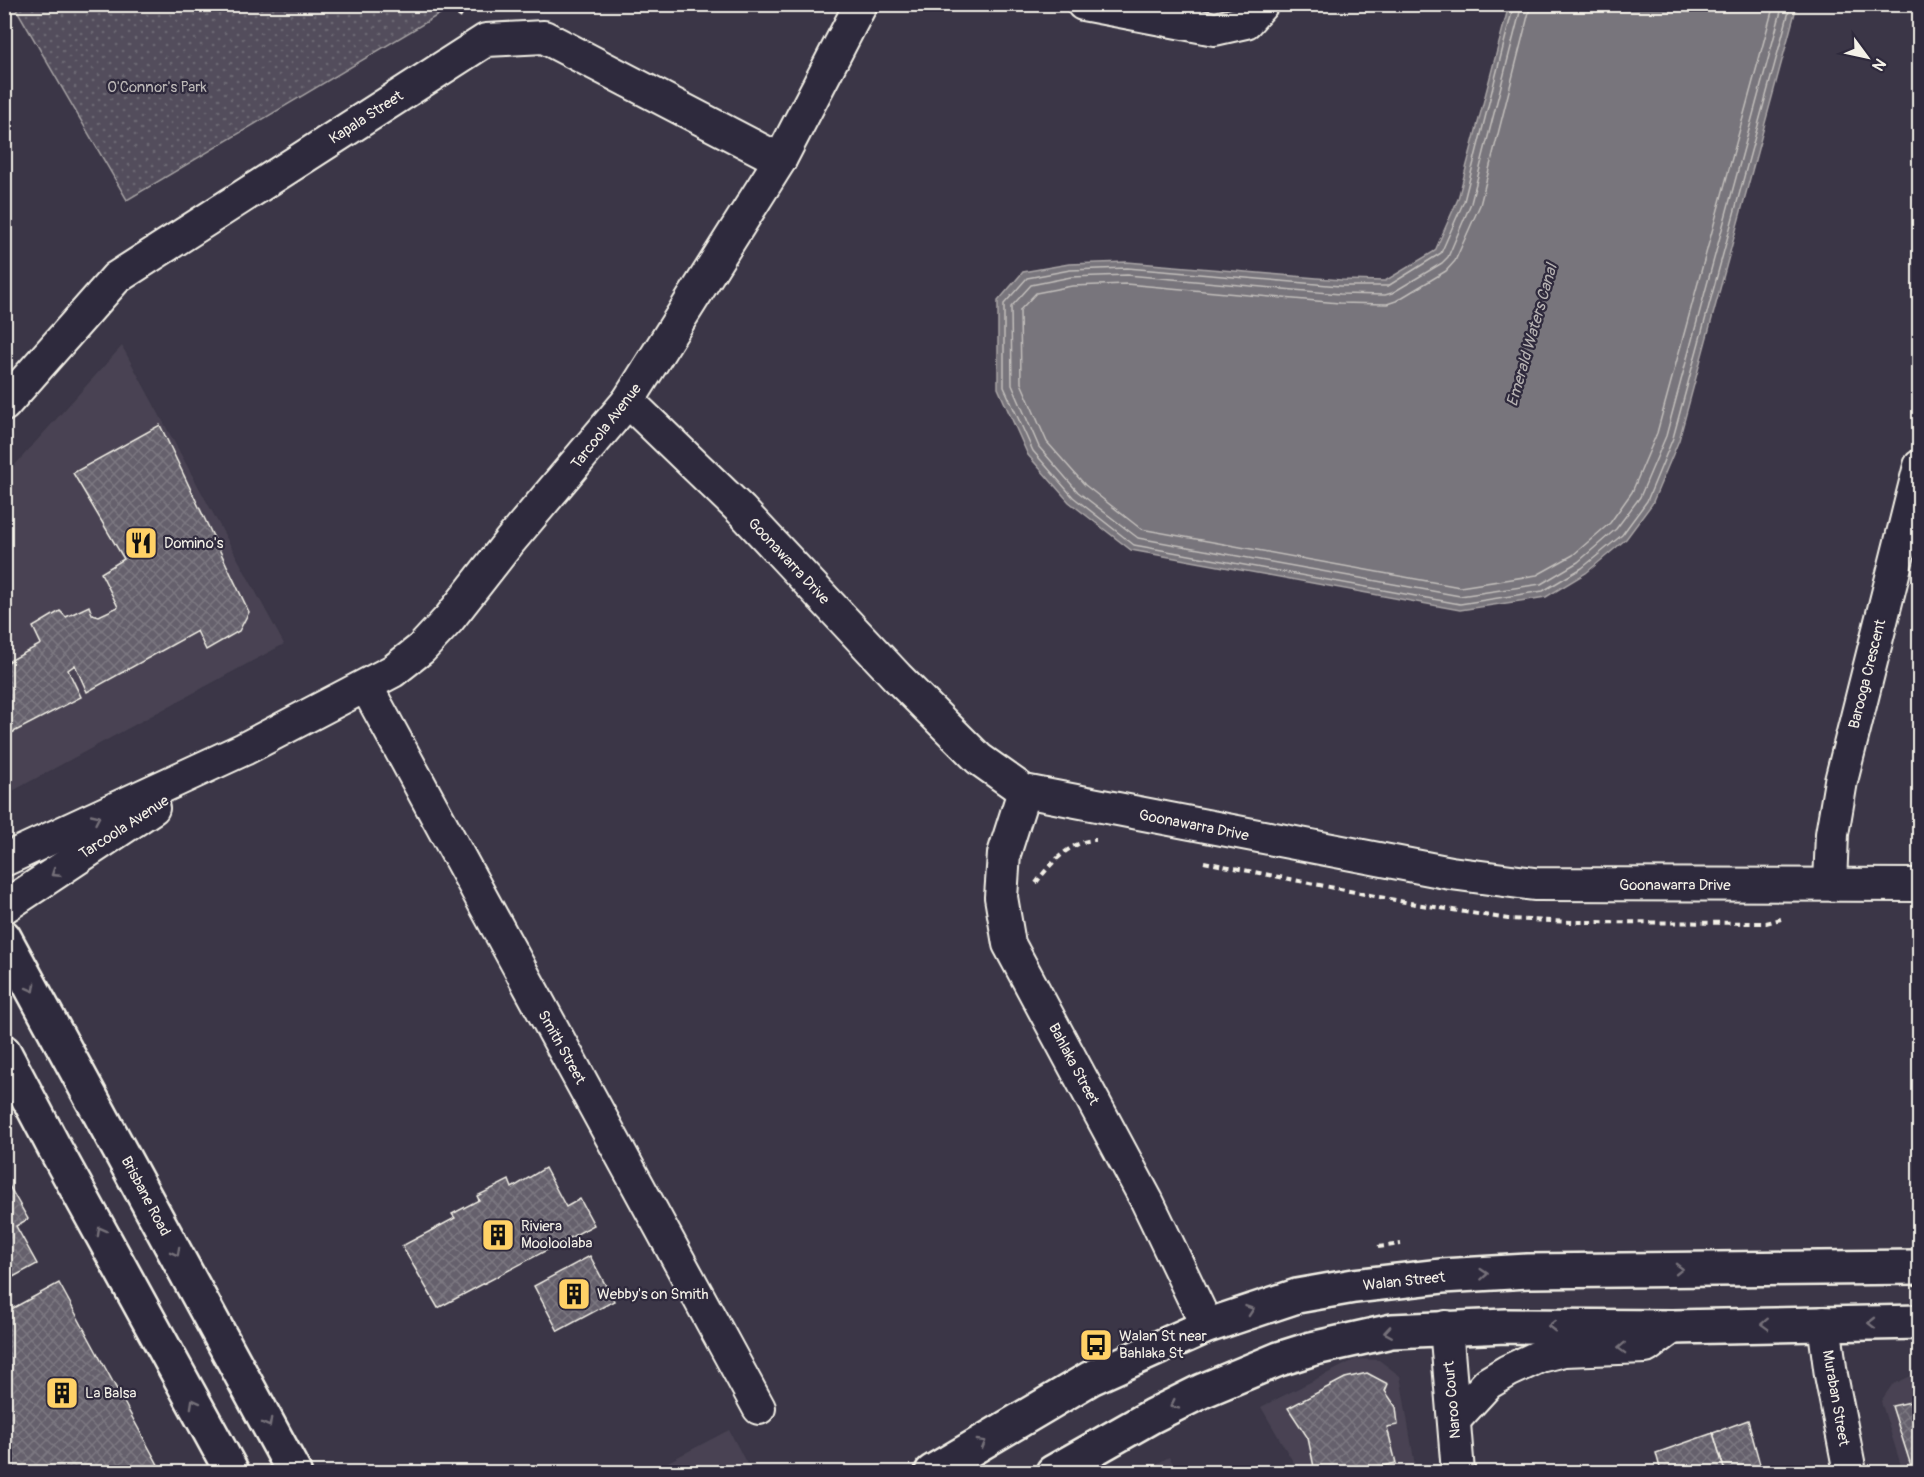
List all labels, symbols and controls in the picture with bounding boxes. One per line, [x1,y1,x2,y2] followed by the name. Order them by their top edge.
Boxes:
[1837,27,1897,87] north arrow
[1867,55,1890,75] text: N
[107,78,208,97] park label: O'Connor's Park
[326,86,408,148] street label: Kapala Street
[1502,260,1562,409] water label: Emerald Waters Canal
[567,379,646,473] street label: Tarcoola Avenue
[744,514,834,609] street label: Goonawarra Drive
[123,525,159,561] restaurant icon: Domino's
[164,534,224,553] place label: Domino's
[1845,617,1890,731] street label: Barooga Crescent
[76,791,173,864] street label: Tarcoola Avenue
[1137,806,1251,846] street label: Goonawarra Drive
[89,813,100,825] one-way arrow
[51,866,62,877] one-way arrow
[1619,876,1731,895] street label: Goonawarra Drive
[25,982,36,993] one-way arrow
[533,1007,590,1088] street label: Smith Street
[1044,1020,1104,1109] street label: Bahlaka Street
[117,1153,174,1239] street label: Brisbane Road
[480,1217,516,1253] building icon: Riviera Mooloolaba
[521,1217,593,1253] place label: Riviera Mooloolaba
[97,1227,108,1238] one-way arrow
[169,1246,180,1256] one-way arrow
[1674,1263,1683,1275] one-way arrow
[1479,1267,1488,1280] one-way arrow
[1362,1268,1447,1295] street label: Walan Street
[556,1276,592,1312] building icon: Webby's on Smith
[597,1285,708,1304] place label: Webby's on Smith
[1245,1305,1255,1318] one-way arrow
[1867,1317,1876,1329] one-way arrow
[1761,1318,1770,1331] one-way arrow
[1547,1320,1556,1332] one-way arrow
[1383,1325,1392,1337] one-way arrow
[1078,1327,1114,1363] bus stop icon: Walan St near Bahlaka St
[1119,1327,1208,1363] place label: Walan St near Bahlaka St
[1617,1342,1626,1355] one-way arrow
[1818,1349,1853,1448] street label: Muraban Street
[1440,1359,1465,1440] street label: Naroo Court
[44,1375,80,1411] building icon: La Balsa
[85,1384,136,1403] place label: La Balsa
[1170,1397,1181,1409] one-way arrow
[190,1398,201,1409] one-way arrow
[261,1417,272,1428] one-way arrow
[976,1439,986,1450] one-way arrow

